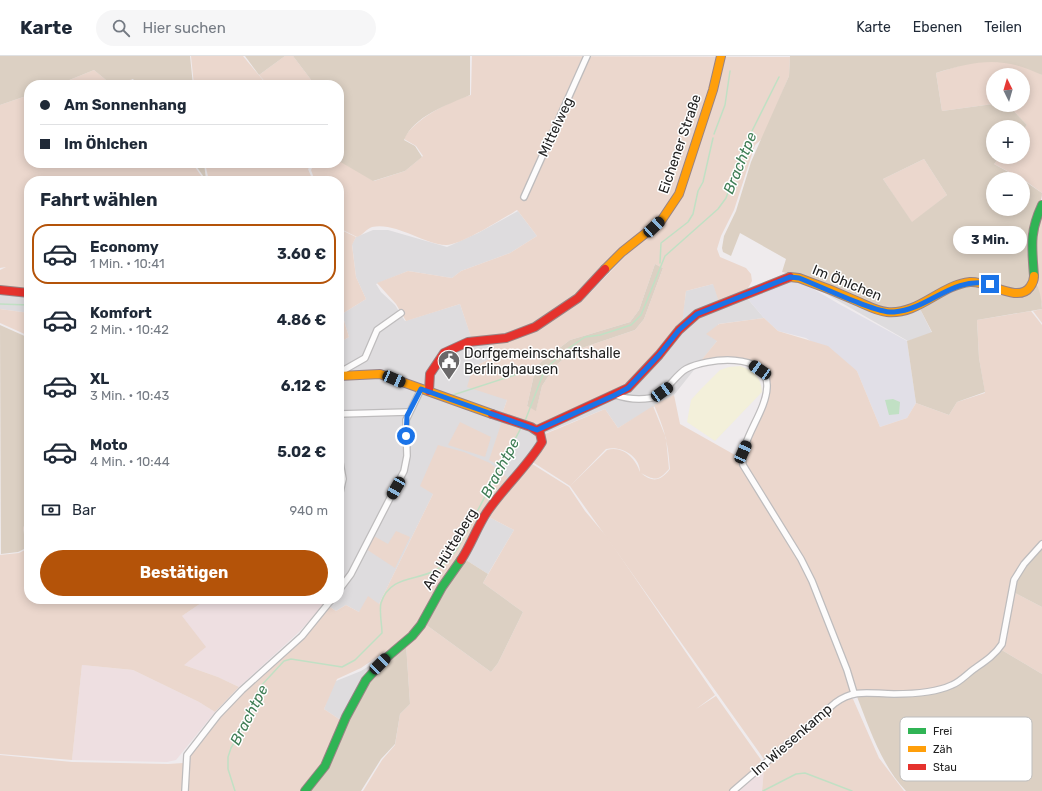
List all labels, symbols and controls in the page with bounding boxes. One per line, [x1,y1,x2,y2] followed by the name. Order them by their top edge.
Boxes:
[96,10,376,46] search box
[20,16,72,39] text: Karte
[110,17,132,39] icon: search
[142,19,226,37] text: Hier suchen
[856,19,891,36] text: Karte
[913,19,962,36] text: Ebenen
[984,19,1022,36] text: Teilen
[986,68,1030,112] north arrow
[986,68,1030,216] map controls
[655,92,705,196] street label: Eichener Straße
[535,94,577,160] street label: Mittelweg
[64,96,186,114] text: Am Sonnenhang
[986,120,1030,164] button: +
[719,129,761,196] water label: Brachtpe
[64,135,148,153] text: Im Öhlchen
[986,172,1030,216] button: −
[40,189,158,211] text: Fahrt wählen
[641,214,667,240] car
[953,226,1027,254] callout: 3 Min.
[971,232,1009,247] text: 3 Min.
[42,236,78,272] icon: car
[90,238,159,256] text: Economy
[277,245,326,263] text: 3.60 €
[90,256,165,271] text: 1 Min. · 10:41
[810,261,884,305] street label: Im Öhlchen
[981,275,999,293] route end
[42,302,78,338] icon: car
[90,304,152,322] text: Komfort
[277,311,326,329] text: 4.86 €
[90,322,169,337] text: 2 Min. · 10:42
[464,345,621,378] place label: Dorfgemeinschaftshalle Berlinghausen
[436,348,462,381] public building icon: Dorfgemeinschaftshalle Berlinghausen
[747,358,773,382] car
[42,368,78,404] icon: car
[381,369,407,389] car
[90,370,109,388] text: XL
[281,377,326,395] text: 6.12 €
[649,380,675,404] car
[90,388,169,403] text: 3 Min. · 10:43
[397,427,415,445] route start
[42,434,78,470] icon: car
[477,435,523,501] water label: Brachtpe
[90,436,128,454] text: Moto
[733,439,753,465] car
[277,443,326,461] text: 5.02 €
[90,454,170,469] text: 4 Min. · 10:44
[385,475,407,501] car
[40,499,62,521] icon: cash
[72,501,96,519] text: Bar
[289,503,328,518] text: 940 m
[419,505,481,593] street label: Am Hütteberg
[40,550,328,596] button: Bestätigen
[367,651,393,677] car
[226,681,272,748] water label: Brachtpe
[748,700,836,780] street label: Im Wiesenkamp
[900,717,1032,781] legend
[933,725,952,738] text: Frei
[933,743,952,756] text: Zäh
[933,761,957,774] text: Stau

